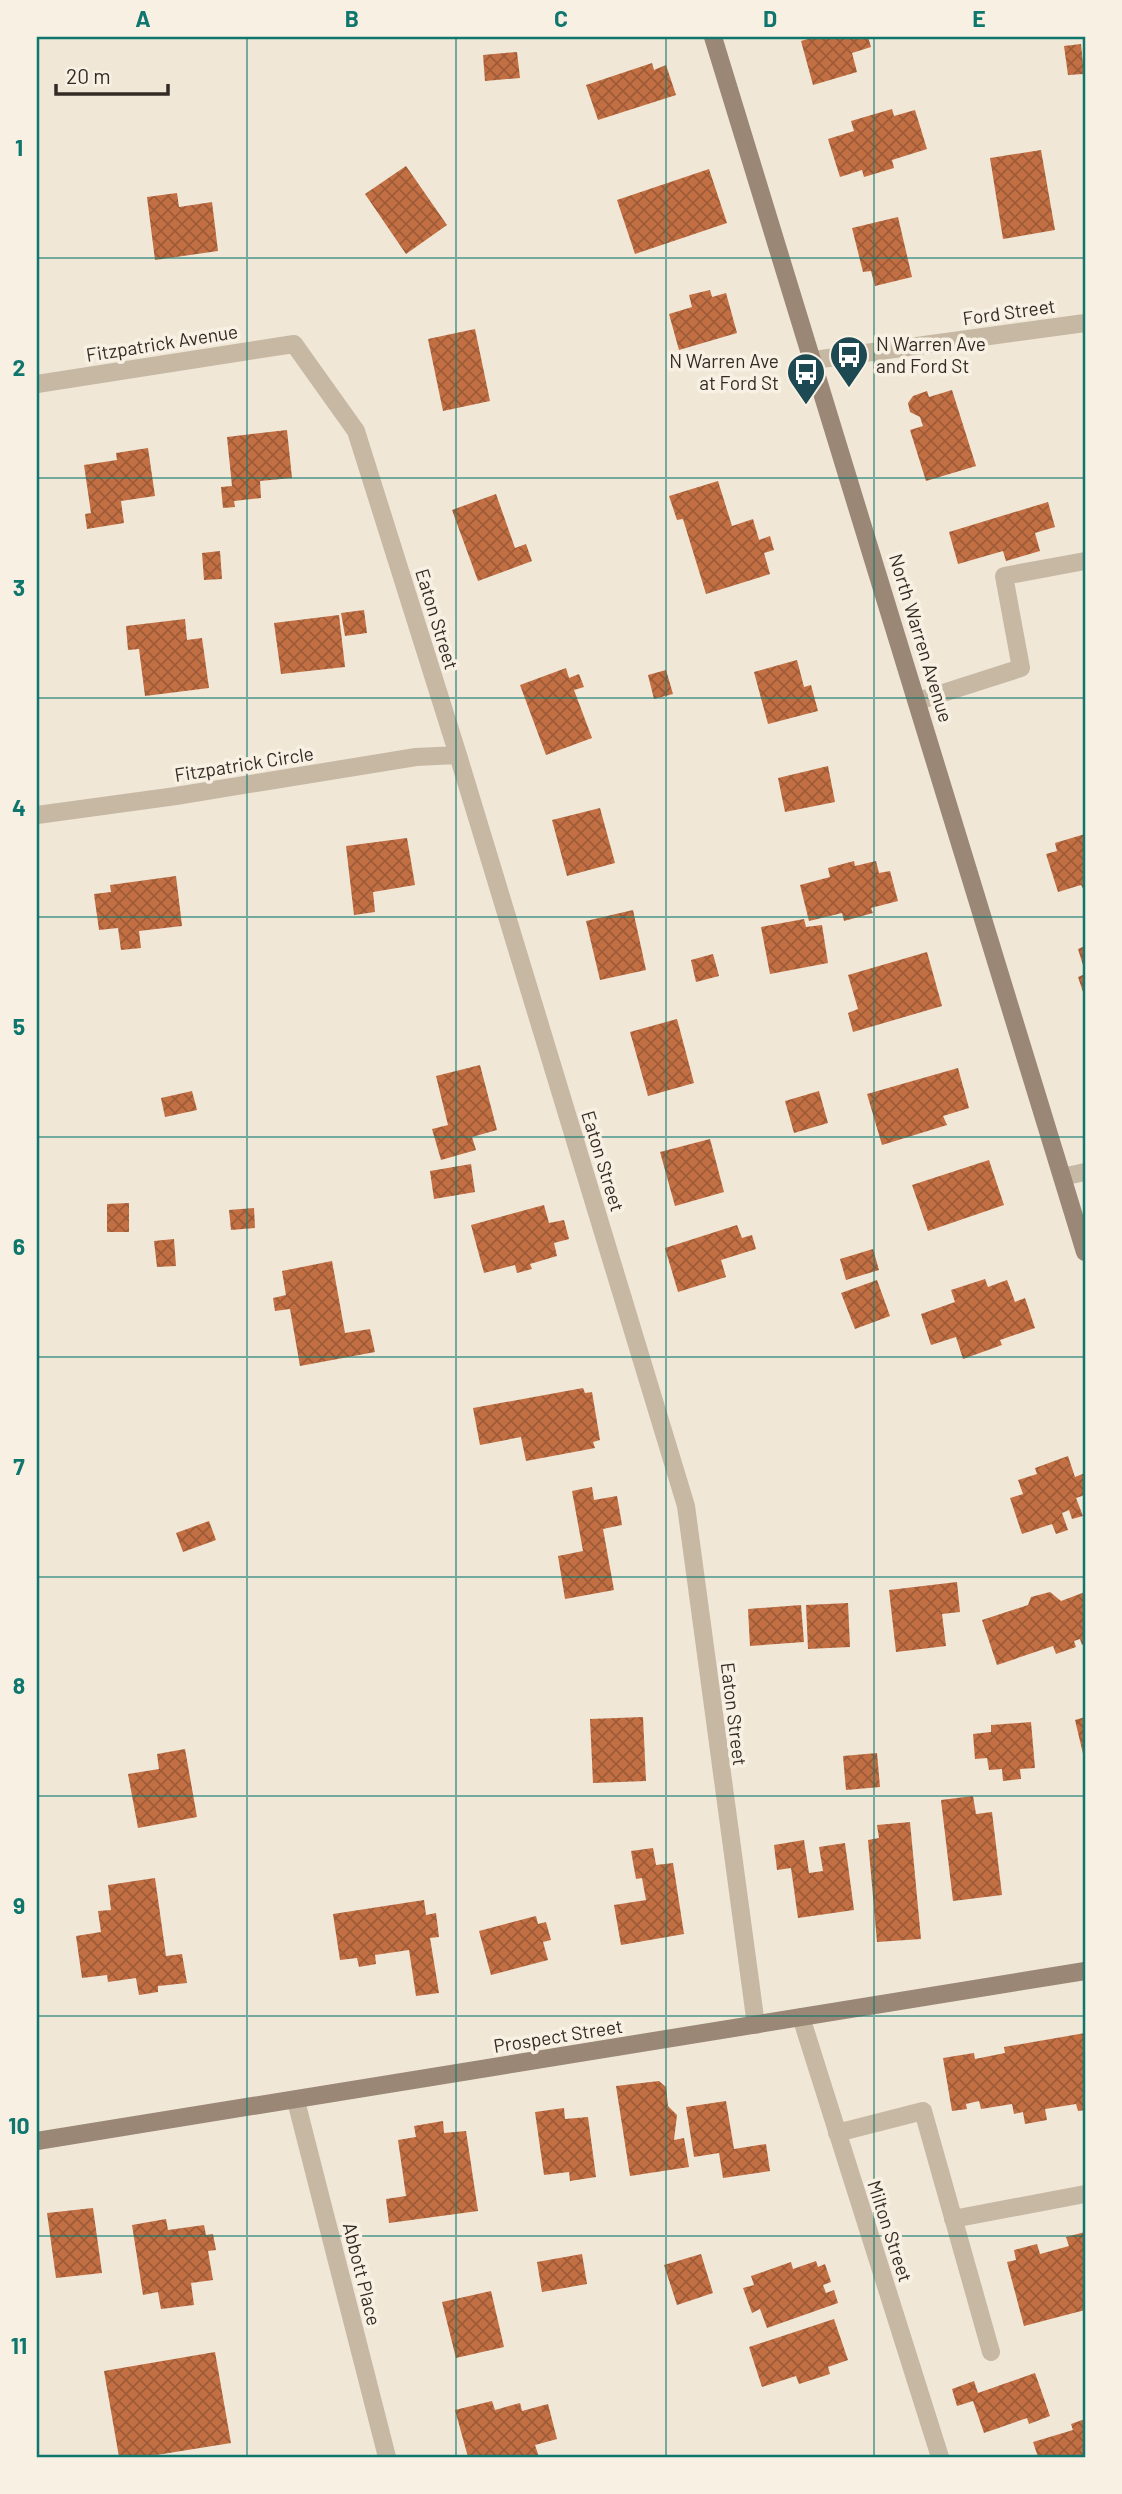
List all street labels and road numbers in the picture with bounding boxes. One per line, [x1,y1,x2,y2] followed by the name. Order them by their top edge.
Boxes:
[961,294,1057,329] street label: Ford Street
[84,319,239,366] street label: Fitzpatrick Avenue
[885,551,958,725] street label: North Warren Avenue
[411,566,464,672] street label: Eaton Street
[173,741,315,786] street label: Fitzpatrick Circle
[577,1108,630,1214] street label: Eaton Street
[717,1661,752,1767] street label: Eaton Street
[492,2014,624,2057] street label: Prospect Street
[863,2177,918,2285] street label: Milton Street
[339,2220,386,2328] street label: Abbott Place

